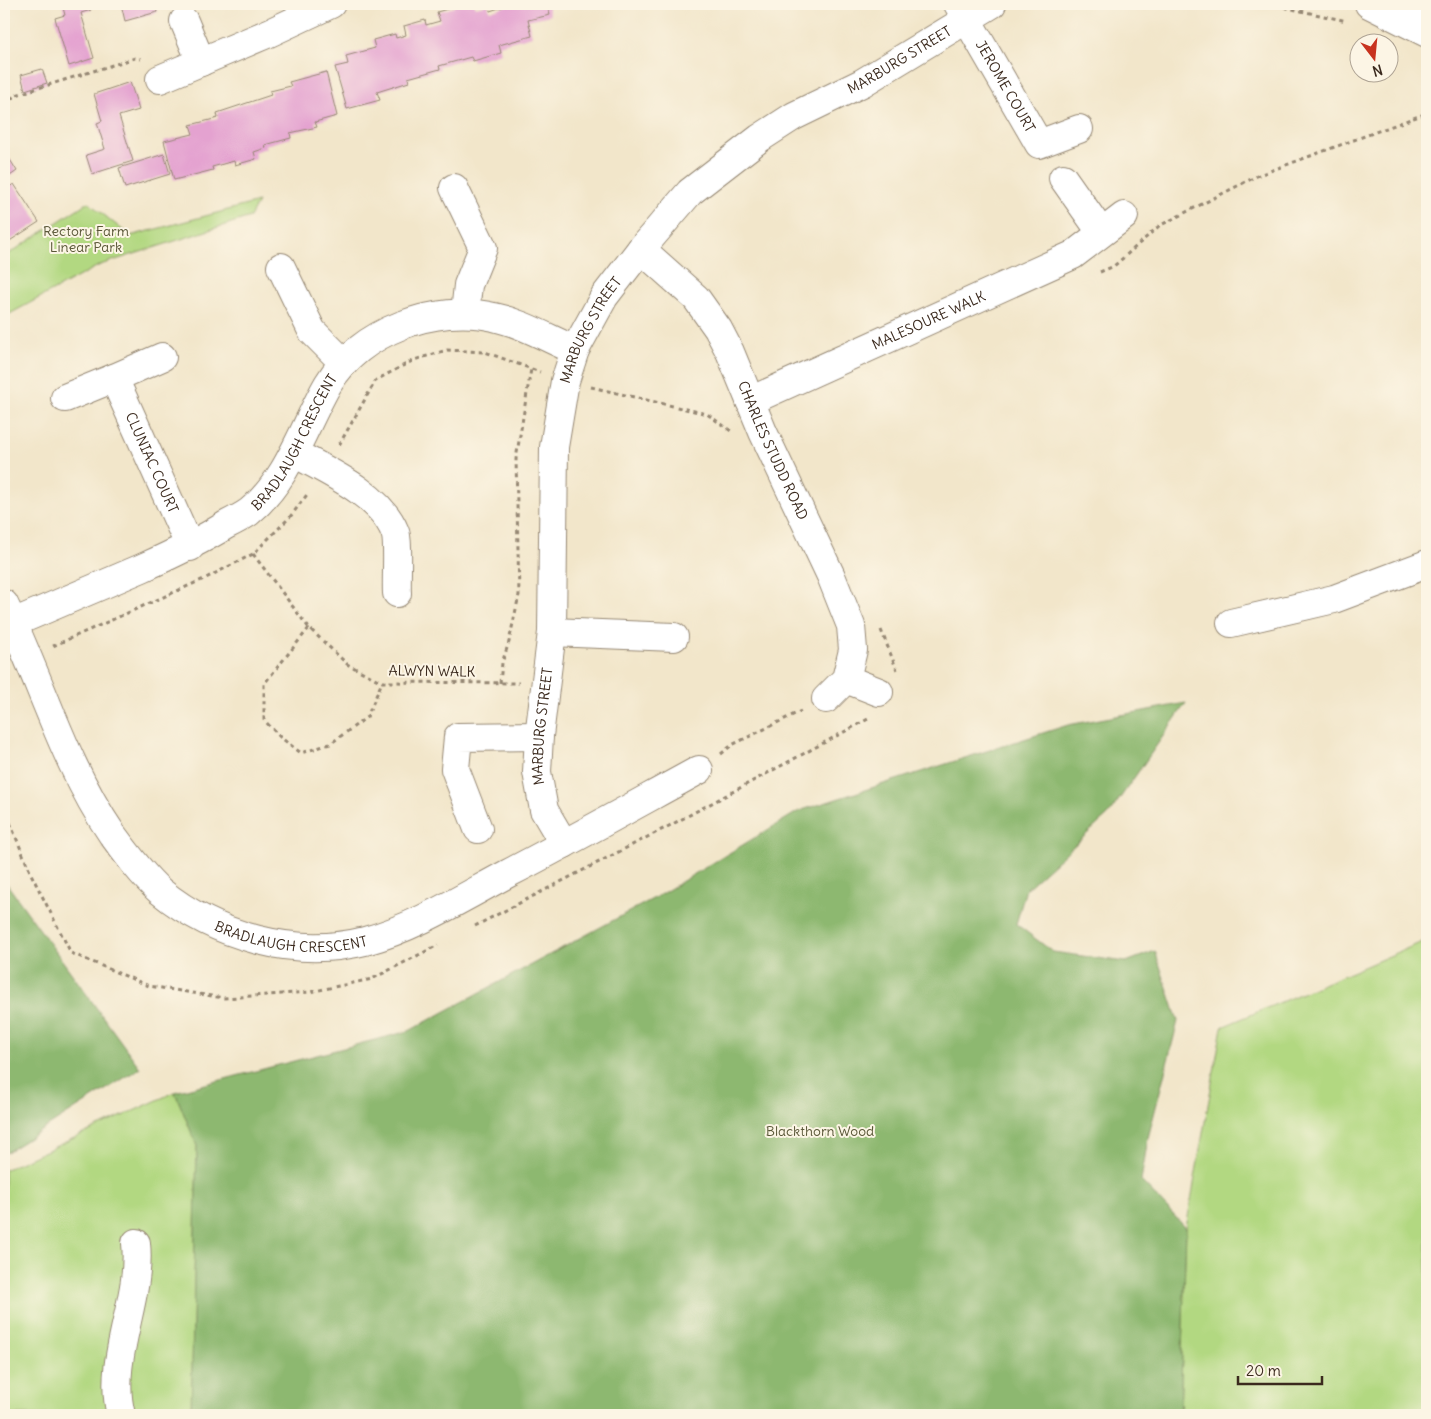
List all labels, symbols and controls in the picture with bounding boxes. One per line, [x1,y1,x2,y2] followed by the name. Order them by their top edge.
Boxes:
[844,22,955,98] street label: MARBURG STREET
[1348,32,1398,82] north arrow
[972,37,1039,136] street label: JEROME COURT
[1370,61,1385,80] text: N
[43,222,129,256] park label: Rectory Farm Linear Park
[556,273,625,386] street label: MARBURG STREET
[869,287,988,354] street label: MALESOURE WALK
[248,371,341,514] street label: BRADLAUGH CRESCENT
[734,378,812,523] street label: CHARLES STUDD ROAD
[121,409,182,516] street label: CLUNIAC COURT
[389,661,476,681] street label: ALWYN WALK
[528,667,556,787] street label: MARBURG STREET
[212,917,369,956] street label: BRADLAUGH CRESCENT
[766,1122,874,1140] park label: Blackthorn Wood
[1238,1354,1322,1386] scale bar
[1246,1361,1281,1380] text: 20 m

